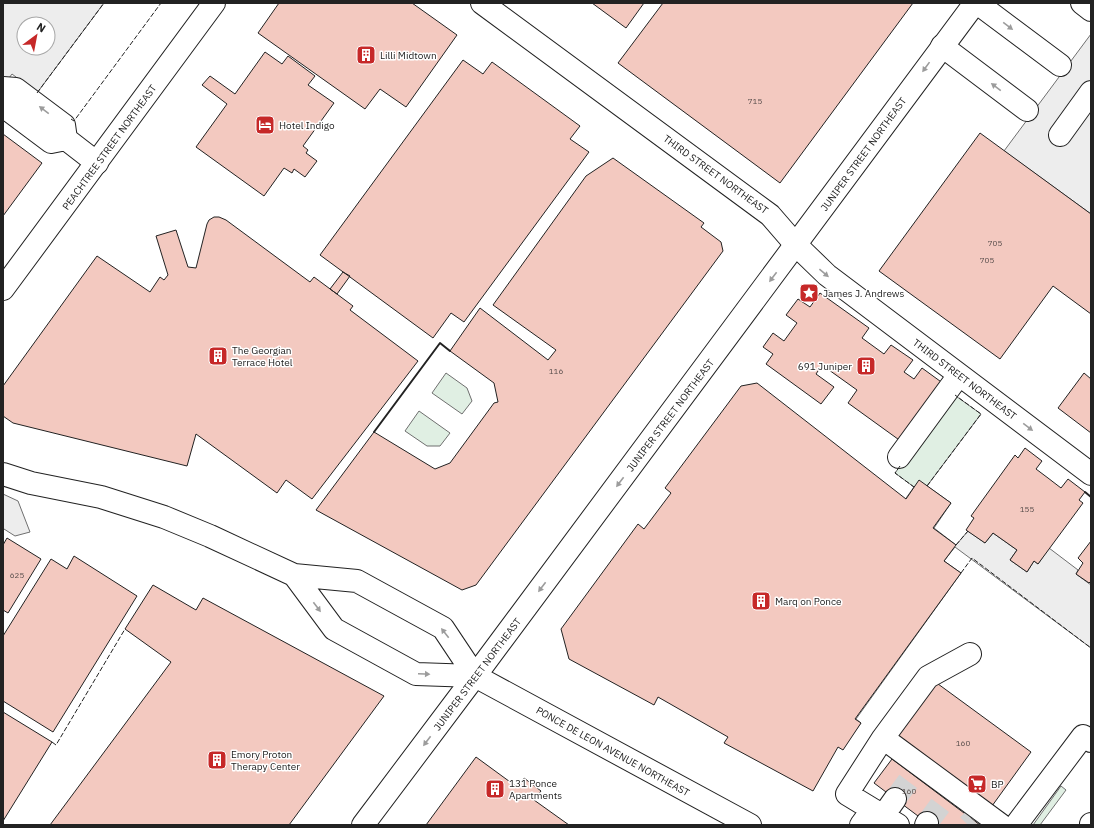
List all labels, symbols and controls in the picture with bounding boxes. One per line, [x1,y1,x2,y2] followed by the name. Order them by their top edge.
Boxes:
[16,16,56,56] north arrow
[34,19,48,36] text: N
[1003,22,1014,31] one-way arrow
[355,44,377,66] building icon: Lilli Midtown
[380,49,437,62] place label: Lilli Midtown
[922,62,930,73] one-way arrow
[60,82,159,213] street label: PEACHTREE STREET NORTHEAST
[991,83,1001,91] one-way arrow
[818,94,909,214] street label: JUNIPER STREET NORTHEAST
[748,96,762,106] house number: 715
[38,106,49,114] one-way arrow
[254,114,276,136] hotel icon: Hotel Indigo
[279,119,335,132] place label: Hotel Indigo
[661,132,771,217] street label: THIRD STREET NORTHEAST
[988,238,1002,248] house number: 705
[980,255,994,265] house number: 705
[818,268,829,277] one-way arrow
[768,271,777,282] one-way arrow
[798,282,820,304] place icon: James J. Andrews
[823,287,904,300] place label: James J. Andrews
[910,336,1019,423] street label: THIRD STREET NORTHEAST
[232,344,293,369] place label: The Georgian Terrace Hotel
[207,345,229,367] building icon: The Georgian Terrace Hotel
[855,355,877,377] building icon: 691 Juniper
[624,356,717,474] street label: JUNIPER STREET NORTHEAST
[798,360,852,373] place label: 691 Juniper
[549,366,563,376] house number: 116
[1023,423,1034,431] one-way arrow
[616,477,624,488] one-way arrow
[1020,504,1034,514] house number: 155
[10,570,24,580] house number: 625
[538,581,547,592] one-way arrow
[750,590,772,612] building icon: Marq on Ponce
[775,595,842,608] place label: Marq on Ponce
[313,601,321,612] one-way arrow
[431,615,524,733] street label: JUNIPER STREET NORTHEAST
[441,627,449,638] one-way arrow
[418,671,430,678] one-way arrow
[534,704,692,799] street label: PONCE DE LEON AVENUE NORTHEAST
[422,735,431,746] one-way arrow
[956,738,970,748] house number: 160
[231,748,300,773] place label: Emory Proton Therapy Center
[206,749,228,771] building icon: Emory Proton Therapy Center
[966,773,988,795] supermarket icon: BP
[509,777,562,802] place label: 131 Ponce Apartments
[484,778,506,800] building icon: 131 Ponce Apartments
[991,778,1004,791] place label: BP
[902,786,916,796] house number: 160

